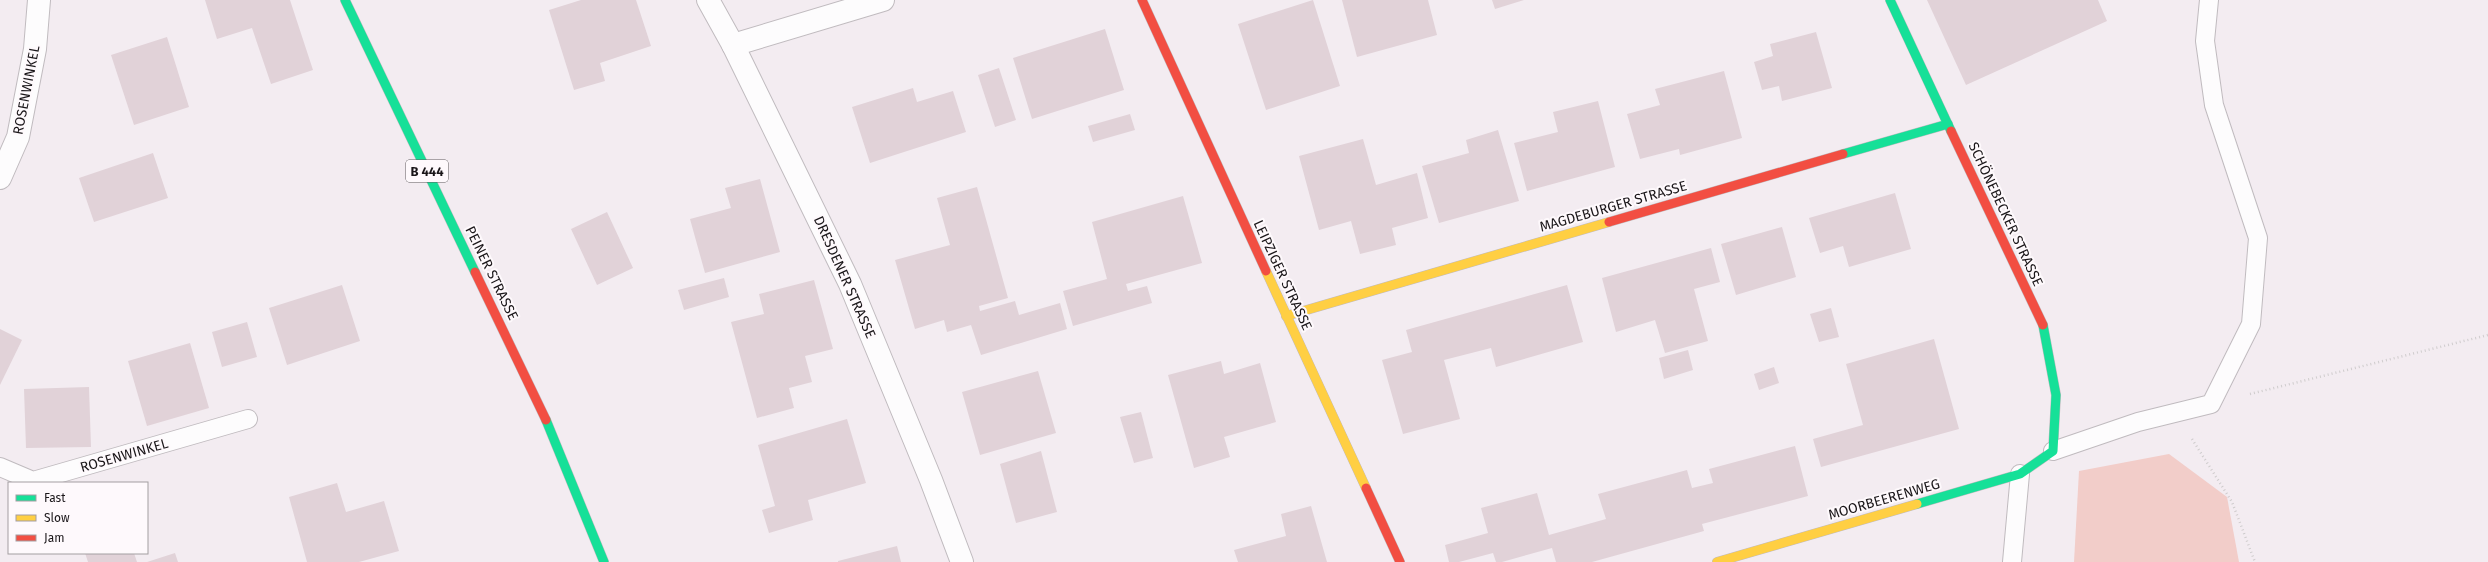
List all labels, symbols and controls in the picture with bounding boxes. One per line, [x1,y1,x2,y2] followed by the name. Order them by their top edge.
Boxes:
[9,44,43,136] street label: ROSENWINKEL
[1965,139,2047,289] street label: SCHÖNEBECKER STRASSE
[406,160,448,182] road number: B 444
[1538,177,1689,236] street label: MAGDEBURGER STRASSE
[810,214,879,341] street label: DRESDENER STRASSE
[1250,217,1316,333] street label: LEIPZIGER STRASSE
[461,223,522,323] street label: PEINER STRASSE
[78,435,170,476] street label: ROSENWINKEL
[1826,475,1942,524] street label: MOORBEERENWEG
[8,482,148,554] legend
[44,491,66,505] text: Fast
[44,511,70,525] text: Slow
[44,531,64,545] text: Jam

